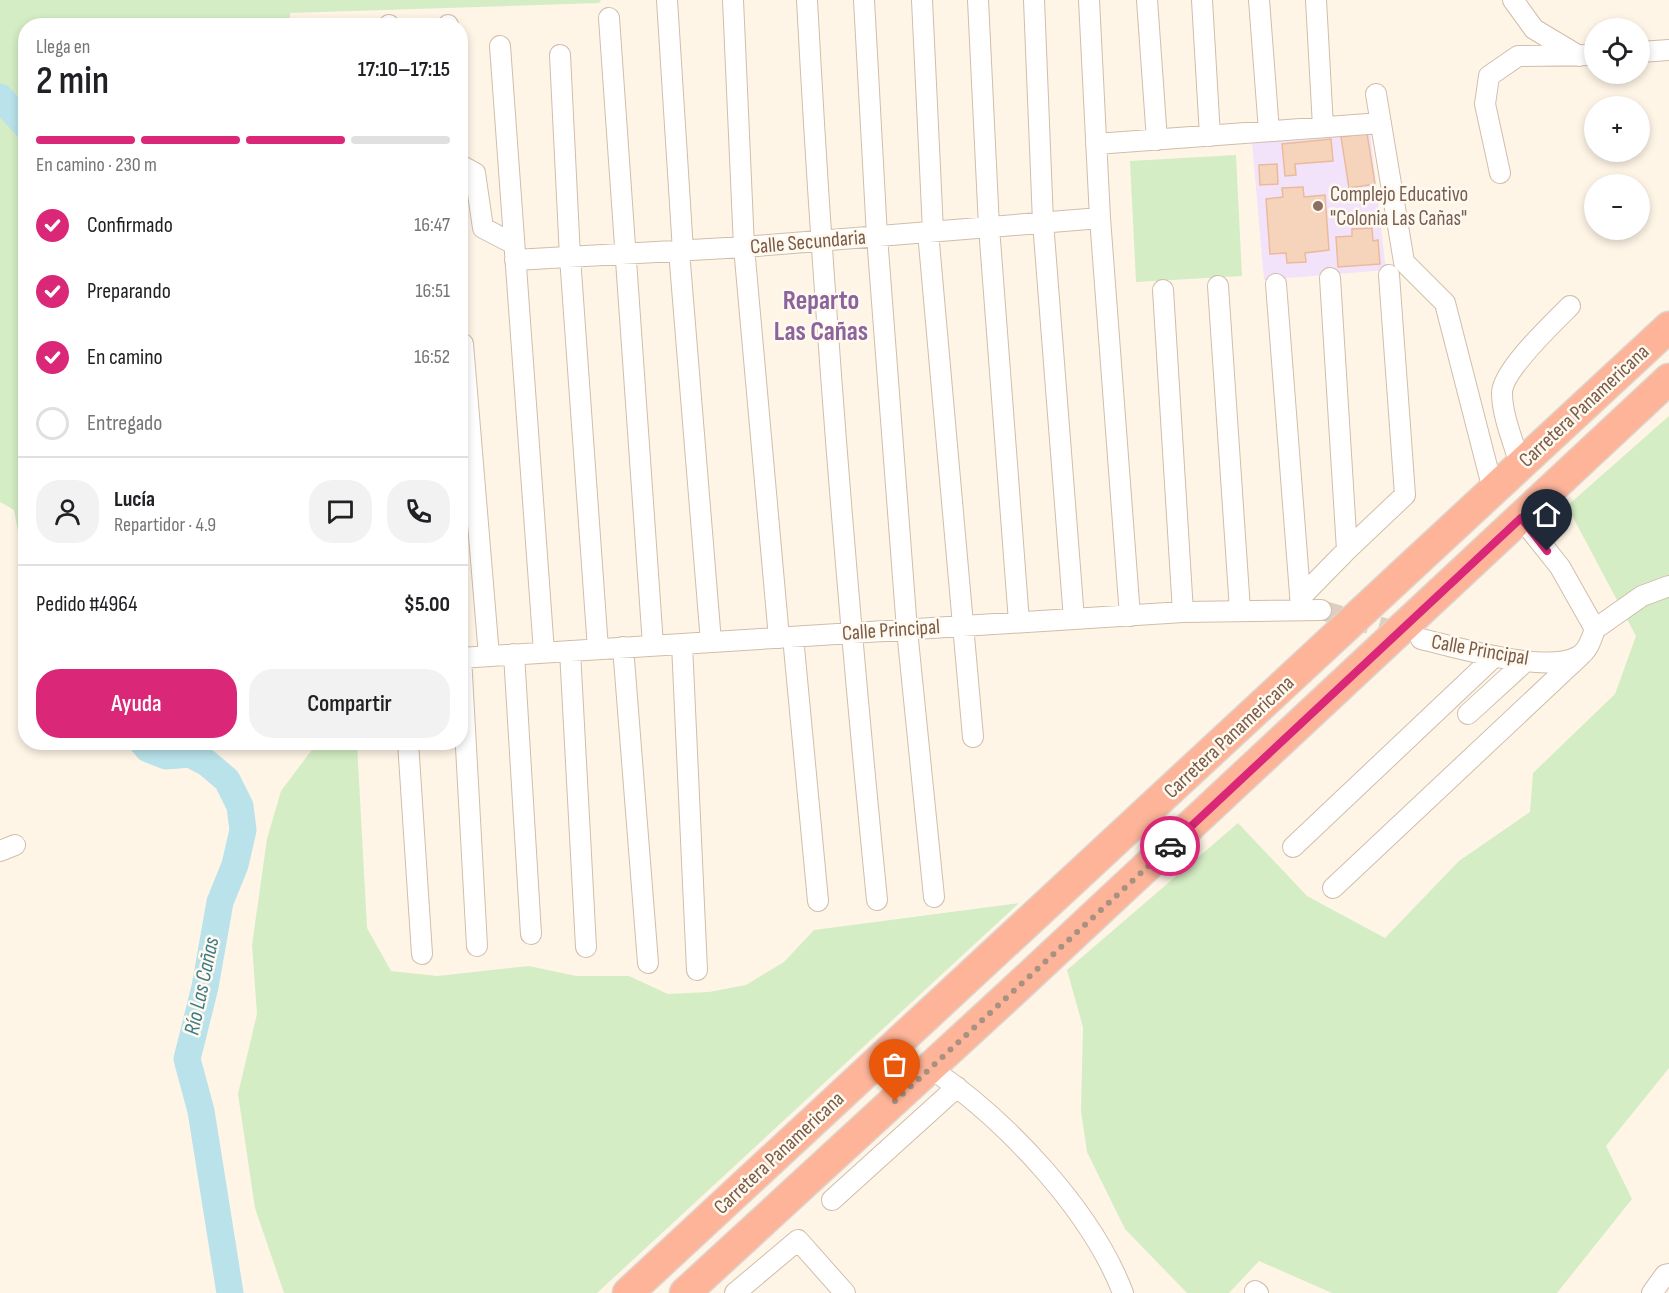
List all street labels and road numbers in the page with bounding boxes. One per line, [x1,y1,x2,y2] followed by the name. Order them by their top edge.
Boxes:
[749,224,867,260] street label: Calle Secundaria
[1514,339,1654,473] street label: Carretera Panamericana
[841,614,941,646] street label: Calle Principal
[1429,629,1531,671] street label: Calle Principal
[1159,670,1299,804] street label: Carretera Panamericana
[709,1086,849,1220] street label: Carretera Panamericana

